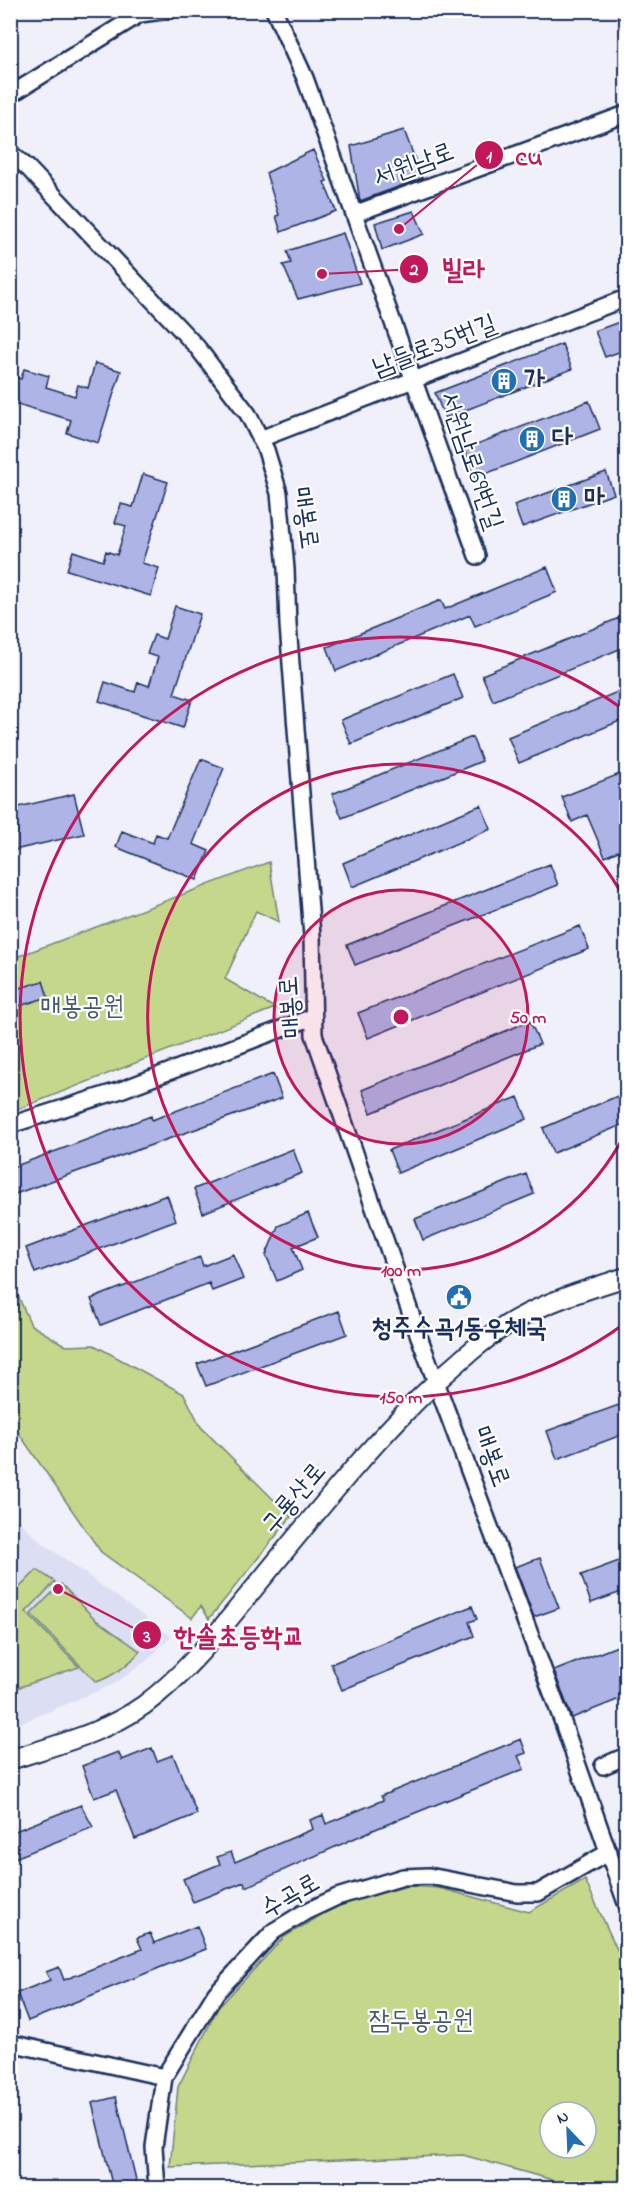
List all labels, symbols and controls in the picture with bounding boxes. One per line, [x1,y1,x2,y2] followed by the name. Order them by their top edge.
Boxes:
[474,133,555,178] callout: cu
[368,134,460,198] street label: 서원남로
[515,139,543,178] text: cu
[486,145,492,171] text: 1
[399,246,497,291] callout: 빌라
[441,252,485,291] text: 빌라
[409,258,419,284] text: 2
[367,306,503,388] street label: 남들로35번길
[524,362,545,400] place label: 가
[489,366,519,396] building icon: 가
[428,386,512,536] street label: 서원남로69번길
[552,420,573,458] place label: 다
[517,424,547,454] building icon: 다
[584,480,605,518] place label: 마
[281,484,327,552] street label: 매봉로
[549,484,579,514] building icon: 마
[271,974,313,1040] street label: 매봉로
[40,989,124,1027] park label: 매봉공원
[510,1006,546,1032] text: 50 m
[391,1007,411,1027] centre of rings
[381,1259,421,1285] text: 100 m
[444,1282,474,1312] public building icon: 청주수곡1동우체국
[371,1311,547,1349] place label: 청주수곡1동우체국
[380,1386,422,1412] text: 150 m
[461,1421,519,1493] street label: 매봉로
[254,1455,336,1543] street label: 구룡산로
[132,1613,316,1658] callout: 한솔초등학교
[173,1619,304,1658] text: 한솔초등학교
[142,1625,151,1651] text: 3
[254,1865,328,1929] street label: 수곡로
[369,2003,473,2041] park label: 잠두봉공원
[538,2100,598,2160] north arrow
[553,2105,573,2131] text: N

